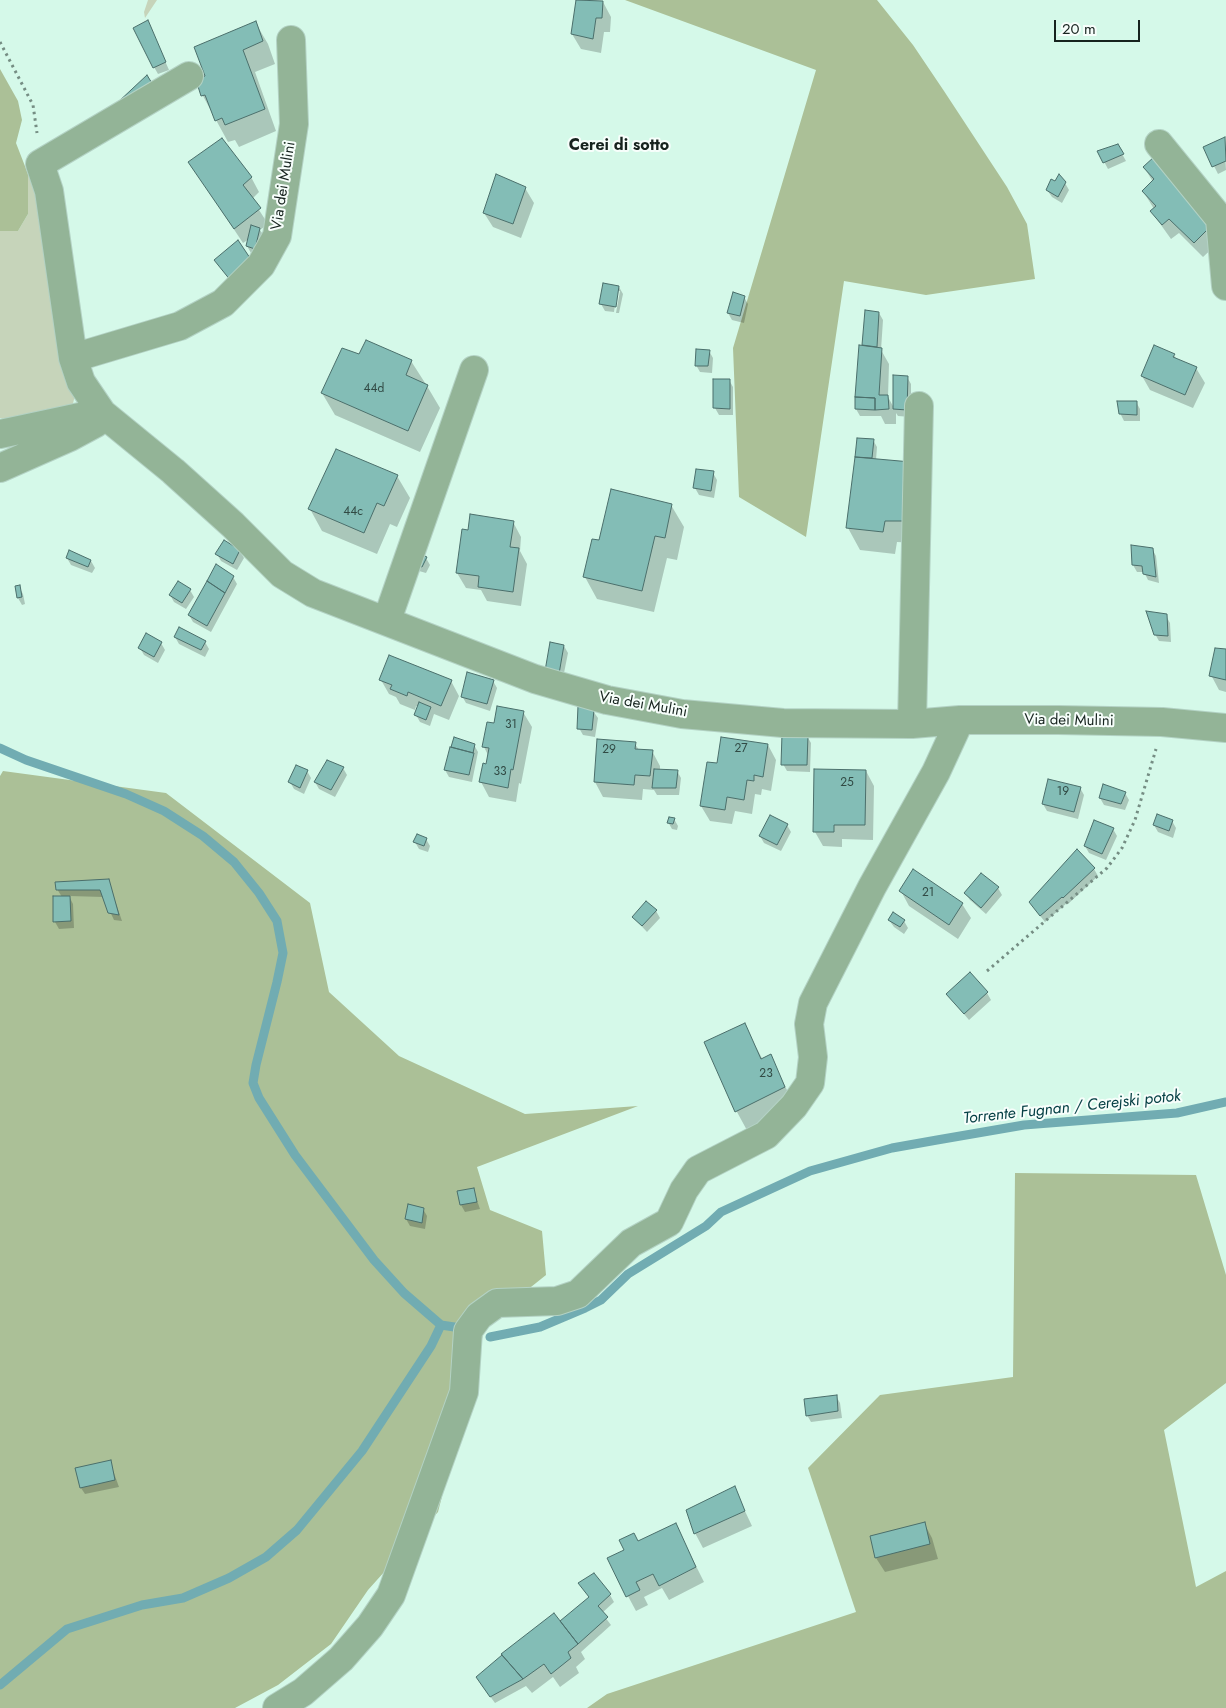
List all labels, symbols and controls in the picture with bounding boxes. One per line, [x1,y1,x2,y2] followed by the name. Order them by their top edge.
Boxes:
[1056,10,1142,42] scale bar
[1062,18,1096,40] text: 20 m
[569,136,669,156] district label: Cerei di sotto
[268,140,300,232] street label: Via dei Mulini
[364,382,384,396] house number: 44d
[343,505,363,519] house number: 44c
[597,688,689,722] street label: Via dei Mulini
[1024,711,1114,731] street label: Via dei Mulini
[505,718,517,732] house number: 31
[734,742,748,756] house number: 27
[602,743,616,757] house number: 29
[493,765,507,779] house number: 33
[840,776,854,790] house number: 25
[1057,785,1069,799] house number: 19
[922,886,934,900] house number: 21
[759,1067,773,1081] house number: 23
[962,1087,1182,1129] water label: Torrente Fugnan / Cerejski potok

